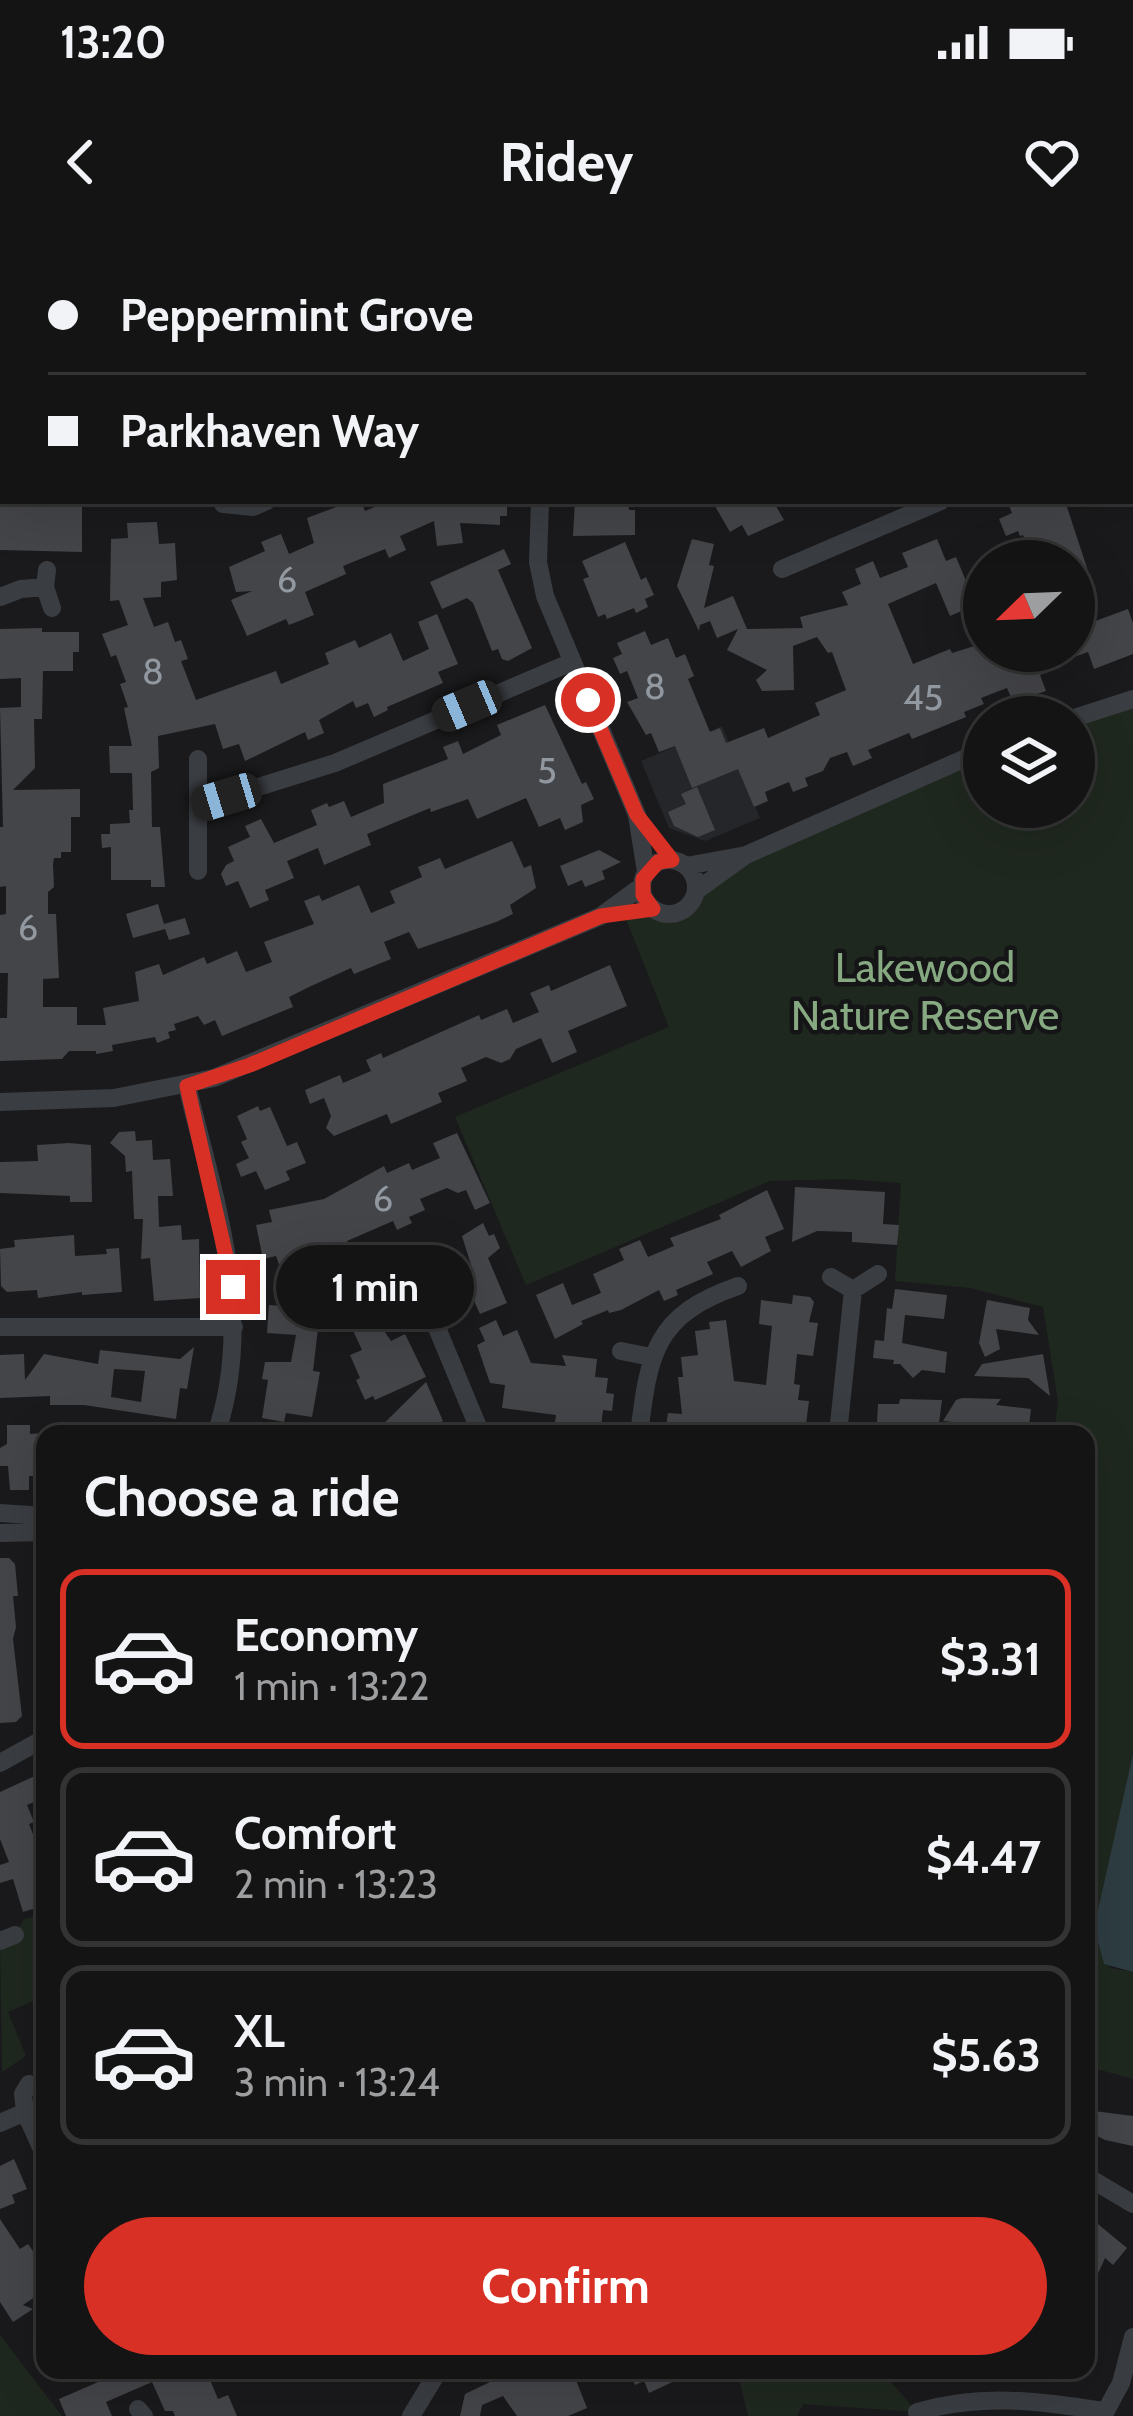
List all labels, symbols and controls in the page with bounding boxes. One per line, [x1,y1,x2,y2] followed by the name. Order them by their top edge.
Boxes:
[60,15,166,69] text: 13:20
[48,129,114,195] icon: back
[500,129,633,195] text: Ridey
[1019,129,1085,195] icon: heart
[120,288,473,342] text: Peppermint Grove
[120,404,419,458] text: Parkhaven Way
[963,540,1095,672] north arrow
[963,540,1095,828] map controls
[277,557,297,601] house number: 6
[142,649,164,693] house number: 8
[644,664,666,708] house number: 8
[561,673,615,727] route start
[427,675,507,737] car
[903,675,943,719] house number: 45
[963,696,1095,828] button: layers
[537,748,557,792] house number: 5
[186,769,266,825] car
[18,905,38,949] house number: 6
[791,941,1059,1041] park label: Lakewood Nature Reserve
[373,1176,393,1220] house number: 6
[275,1245,473,1329] callout: 1 min
[206,1260,260,1314] route end
[331,1263,419,1311] text: 1 min
[84,1464,399,1530] text: Choose a ride
[90,1605,198,1713] icon: car
[234,1608,418,1662] text: Economy
[940,1632,1041,1686] text: $3.31
[234,1662,429,1710] text: 1 min · 13:22
[90,1803,198,1911] icon: car
[234,1806,397,1860] text: Comfort
[926,1830,1041,1884] text: $4.47
[234,1860,438,1908] text: 2 min · 13:23
[90,2001,198,2109] icon: car
[234,2004,285,2058] text: XL
[931,2028,1041,2082] text: $5.63
[234,2058,440,2106] text: 3 min · 13:24
[84,2217,1047,2355] button: Confirm

